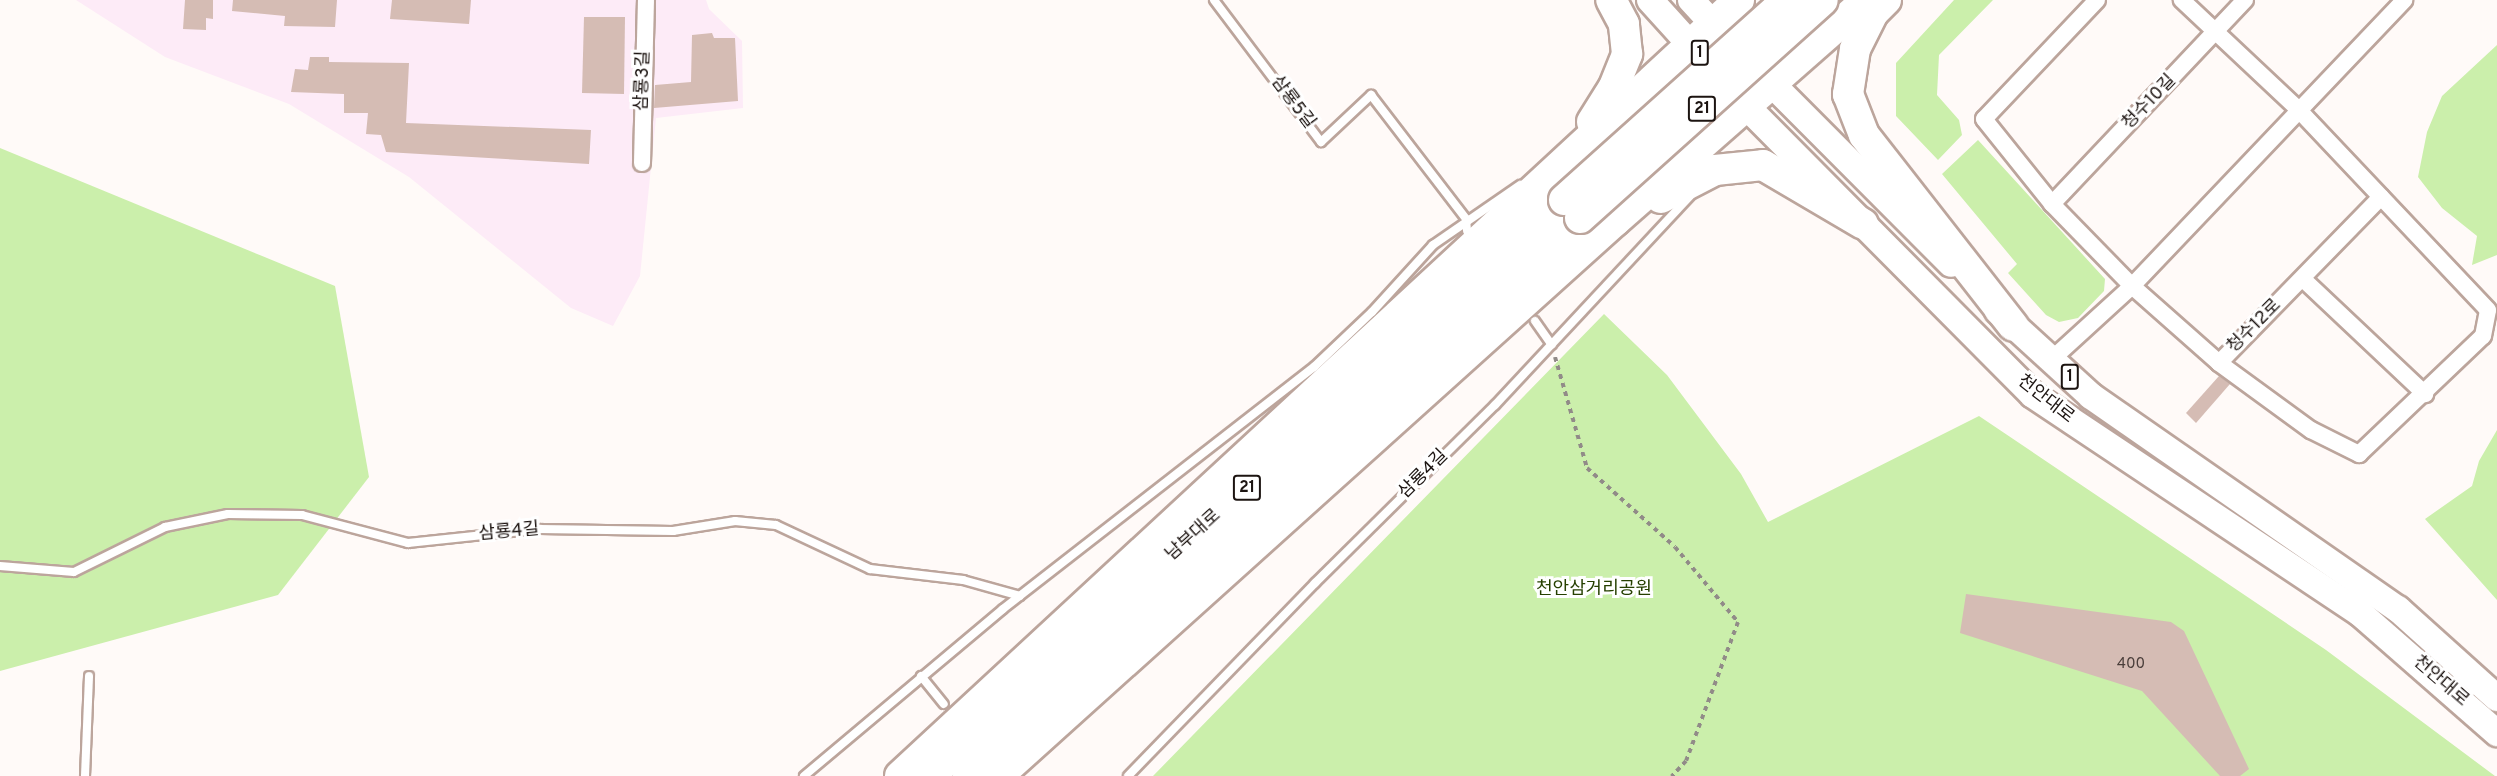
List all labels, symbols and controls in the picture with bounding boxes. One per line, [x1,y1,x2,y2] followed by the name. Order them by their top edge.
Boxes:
[1690,40,1710,66] road number: 1
[632,50,656,112] street label: 삼룡3길
[2119,71,2181,135] street label: 청수10길
[1265,72,1319,134] street label: 삼룡5길
[1687,96,1717,122] road number: 21
[2224,296,2286,358] street label: 청수12로
[2060,364,2080,390] road number: 1
[2012,371,2078,429] street label: 천안대로
[1395,446,1453,504] street label: 삼룡4길
[1232,475,1262,501] road number: 21
[1162,506,1226,566] street label: 남부대로
[478,520,540,546] street label: 삼룡4길
[1536,579,1652,601] park label: 천안삼거리공원
[2408,652,2472,712] street label: 천안대로
[2117,656,2145,674] house number: 400

